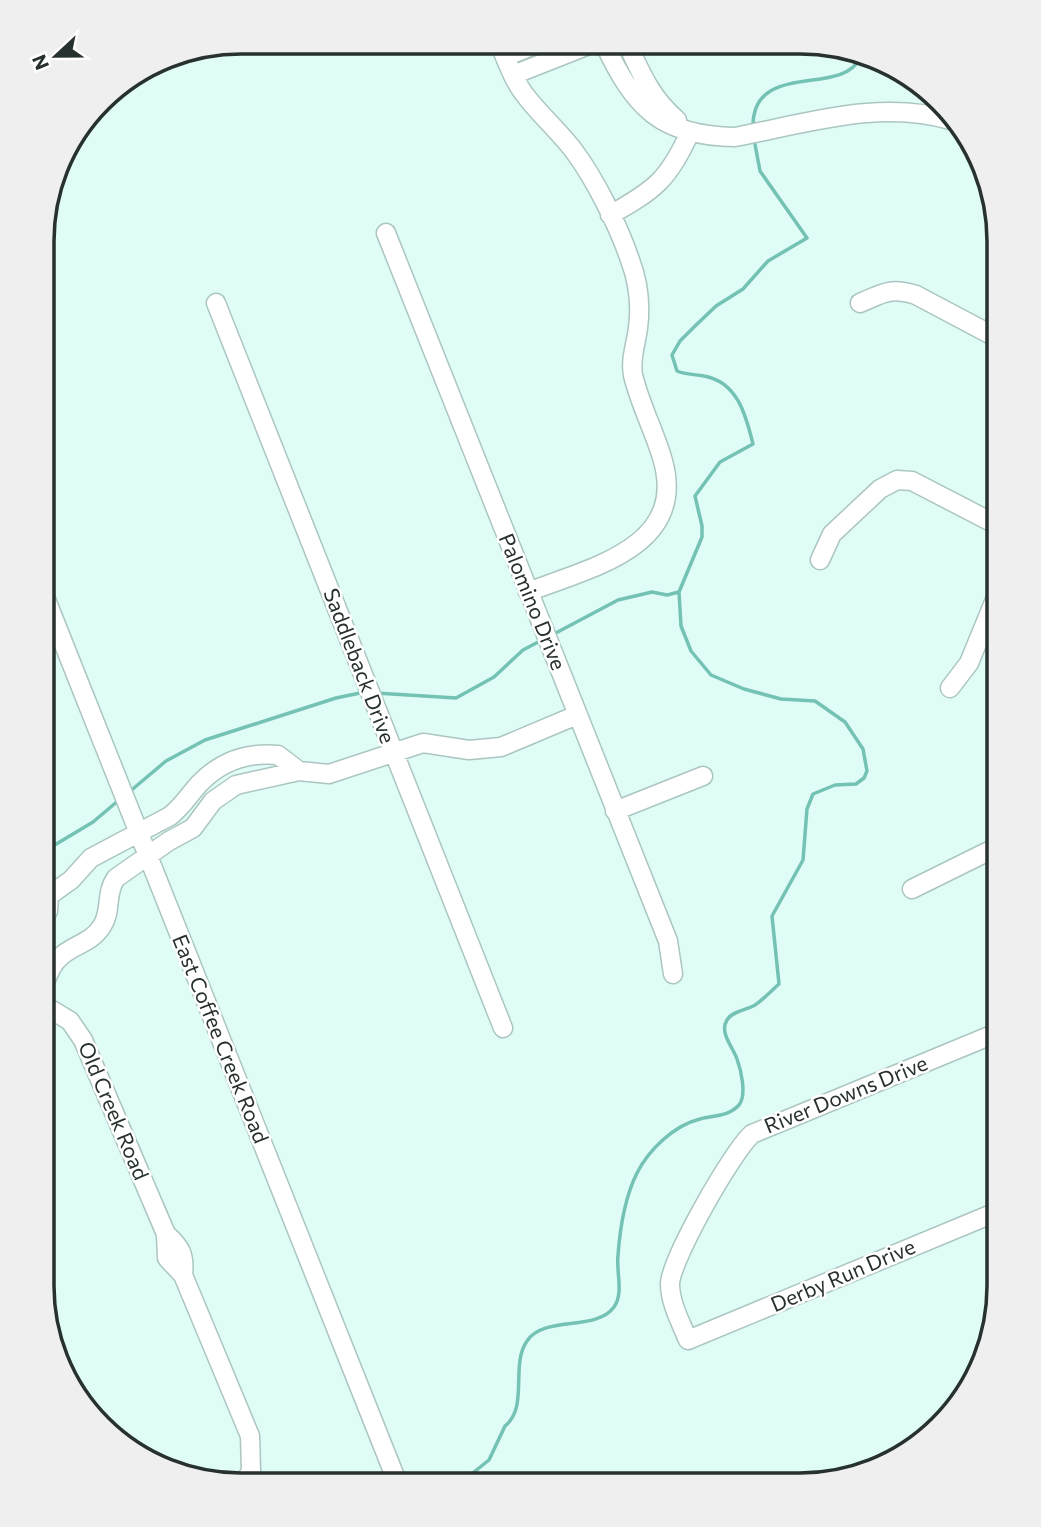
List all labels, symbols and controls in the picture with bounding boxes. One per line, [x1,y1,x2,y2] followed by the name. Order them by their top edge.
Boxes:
[21,21,91,91] north arrow
[26,52,53,73] text: N
[495,529,572,673] street label: Palomino Drive
[319,584,401,746] street label: Saddleback Drive
[168,930,275,1147] street label: East Coffee Creek Road
[74,1038,155,1183] street label: Old Creek Road
[760,1049,931,1138] street label: River Downs Drive
[766,1233,918,1316] street label: Derby Run Drive

